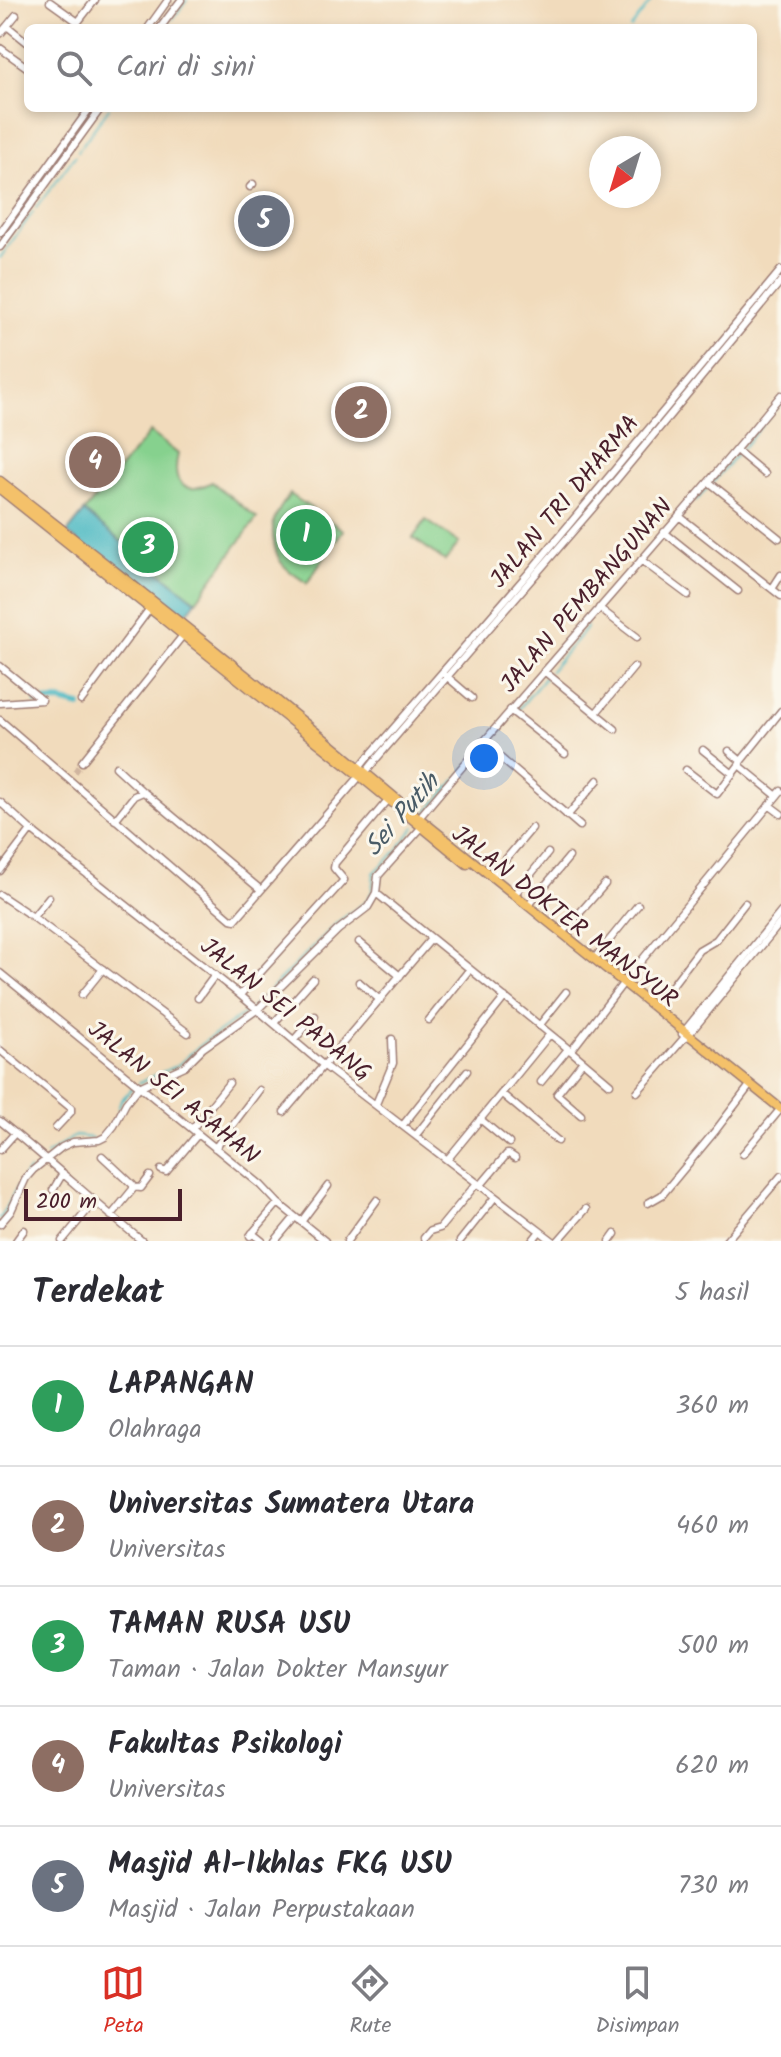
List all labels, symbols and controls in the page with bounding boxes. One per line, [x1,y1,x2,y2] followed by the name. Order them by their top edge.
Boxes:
[24,24,757,112] search box
[116,44,254,92] text: Cari di sini
[52,46,96,90] icon: search
[589,136,661,208] north arrow
[238,191,290,251] pin: 5
[335,382,387,442] pin: 2
[480,406,650,598] street label: JALAN TRI DHARMA
[69,432,121,492] pin: 4
[491,490,683,702] street label: JALAN PEMBANGUNAN
[280,505,332,565] pin: 1
[122,517,174,577] pin: 3
[464,738,504,778] your location
[354,763,452,866] water label: Sei Putih
[442,816,686,1018] street label: JALAN DOKTER MANSYUR
[190,928,380,1092] street label: JALAN SEI PADANG
[78,1011,268,1175] street label: JALAN SEI ASAHAN
[24,1185,182,1221] scale bar
[36,1185,97,1220] text: 200 m
[32,1266,164,1320] text: Terdekat
[675,1272,749,1314] text: 5 hasil
[108,1361,253,1409] text: LAPANGAN
[54,1385,62,1427] text: 1
[676,1385,749,1427] text: 360 m
[108,1409,202,1451] text: Olahraga
[108,1481,474,1529] text: Universitas Sumatera Utara
[50,1505,66,1547] text: 2
[676,1505,749,1547] text: 460 m
[108,1529,225,1571] text: Universitas
[108,1601,350,1649] text: TAMAN RUSA USU
[51,1625,65,1667] text: 3
[678,1625,749,1667] text: 500 m
[108,1649,448,1691] text: Taman · Jalan Dokter Mansyur
[108,1721,342,1769] text: Fakultas Psikologi
[51,1745,65,1787] text: 4
[675,1745,749,1787] text: 620 m
[108,1769,225,1811] text: Universitas
[108,1841,452,1889] text: Masjid Al-Ikhlas FKG USU
[51,1865,65,1907] text: 5
[678,1865,749,1907] text: 730 m
[108,1889,415,1931] text: Masjid · Jalan Perpustakaan
[101,1961,145,2044] tab: Peta
[348,1961,392,2044] tab: Rute
[595,1961,679,2044] tab: Disimpan

